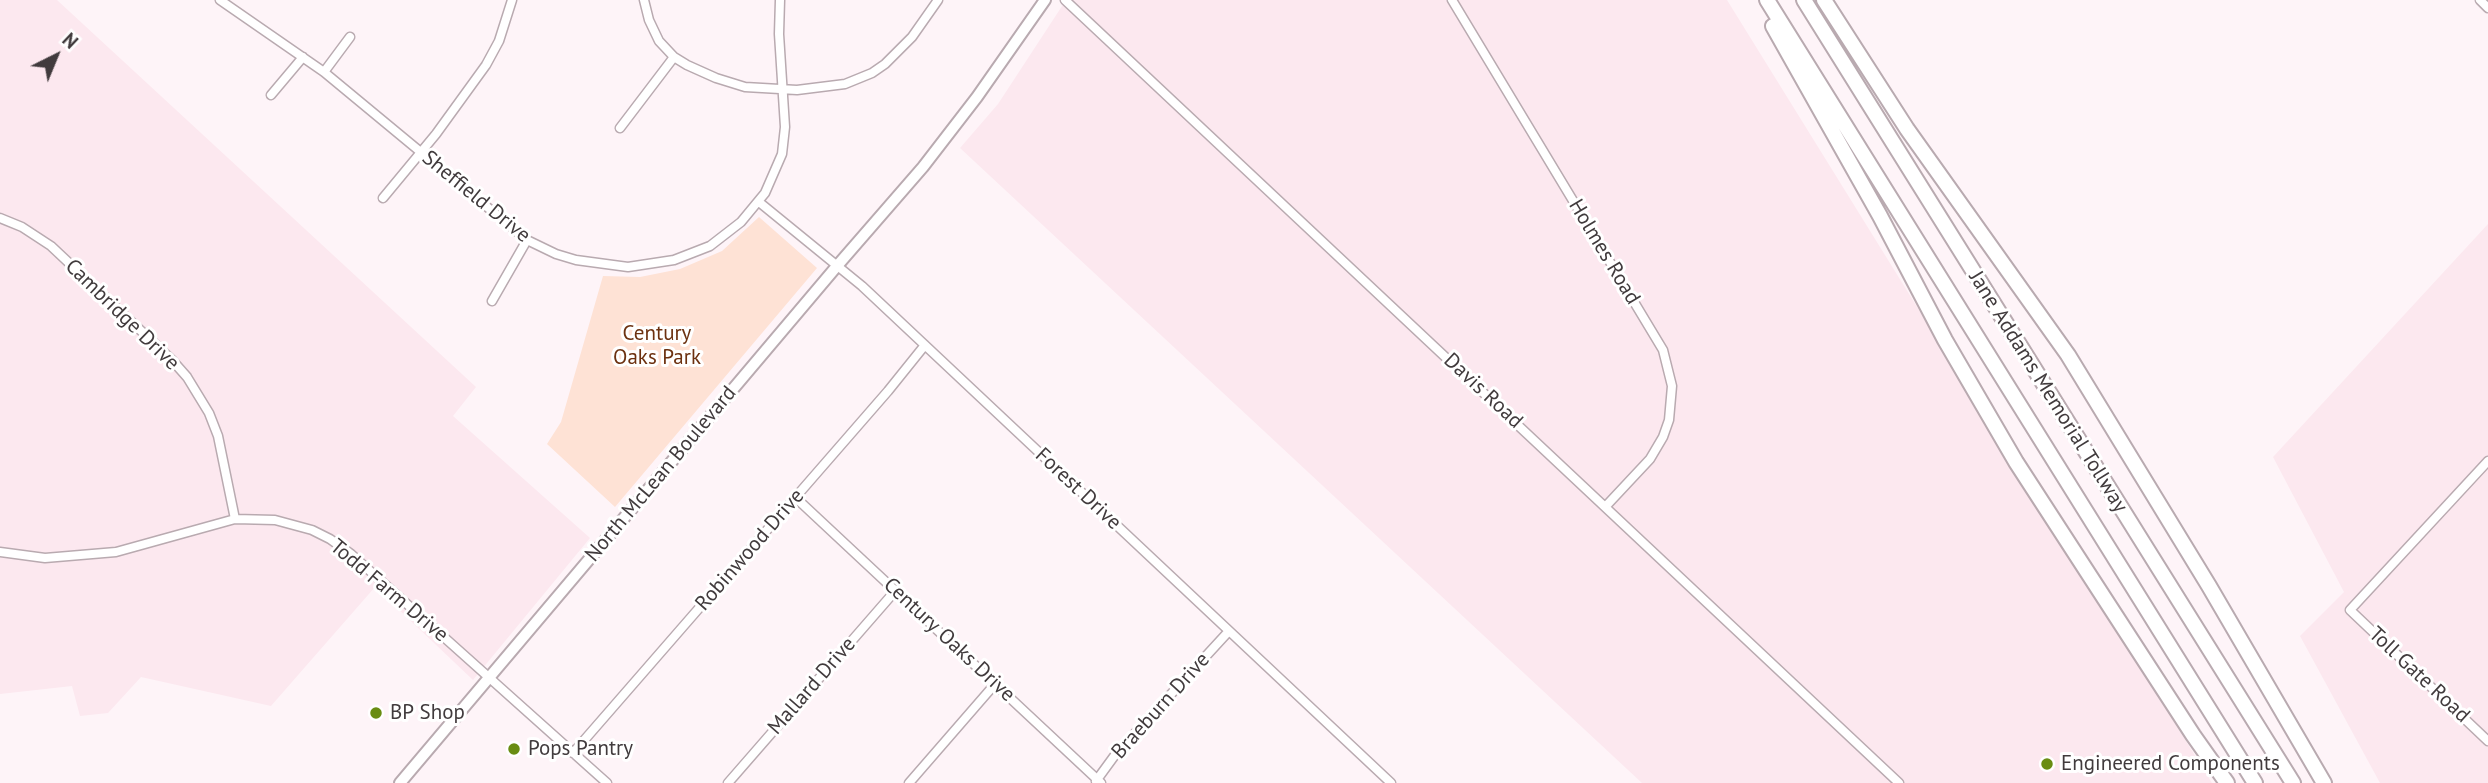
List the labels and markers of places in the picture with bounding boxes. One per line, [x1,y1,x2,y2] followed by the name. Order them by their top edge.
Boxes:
[390,700,465,726] place label: BP Shop
[368,705,384,721] marker: BP Shop
[528,736,633,762] place label: Pops Pantry
[506,741,522,757] marker: Pops Pantry
[2061,751,2280,777] place label: Engineered Components
[2039,756,2055,772] marker: Engineered Components

